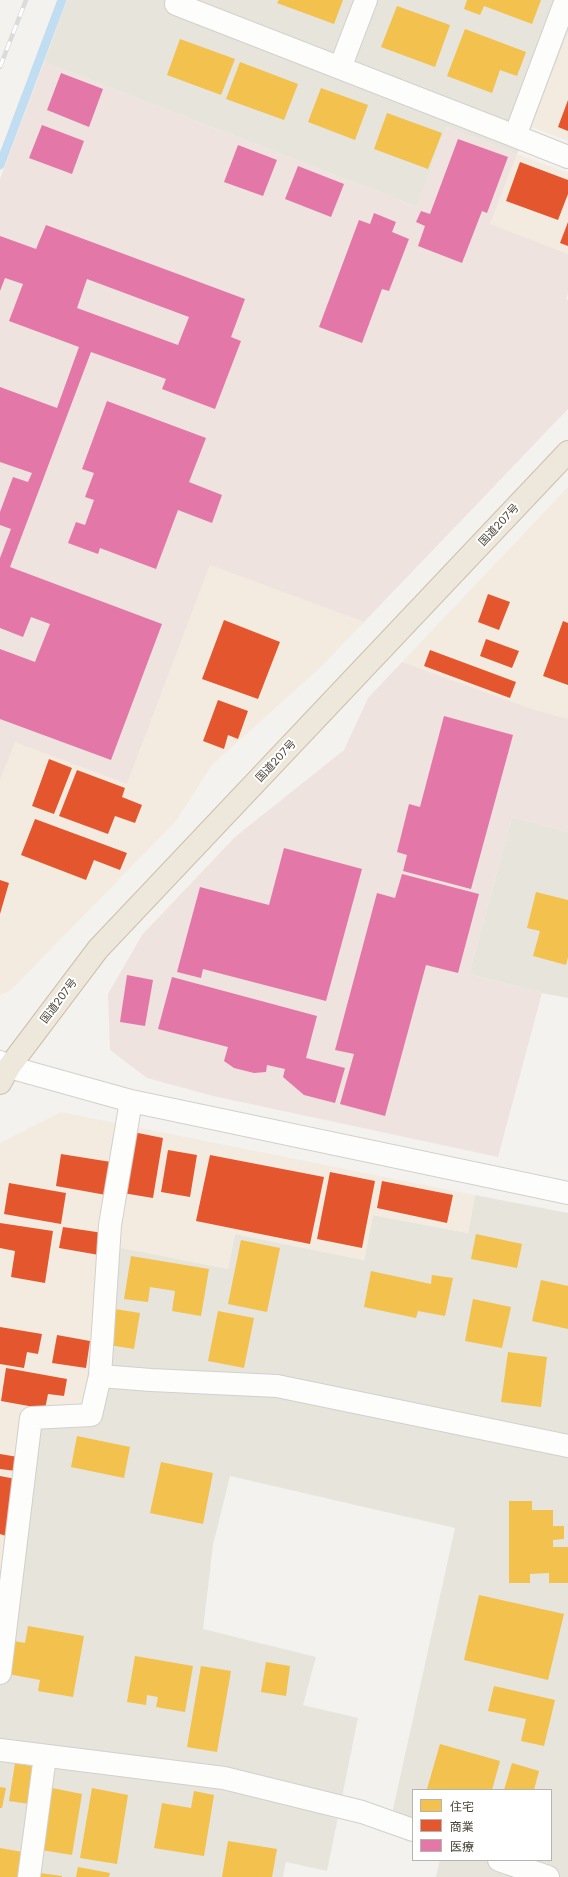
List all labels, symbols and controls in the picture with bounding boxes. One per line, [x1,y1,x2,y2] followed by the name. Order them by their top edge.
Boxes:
[476,501,522,549] street label: 国道207号
[253,737,299,785] street label: 国道207号
[38,976,80,1026] street label: 国道207号
[412,1789,552,1861] legend
[450,1799,474,1814] text: 住宅
[450,1819,474,1834] text: 商業
[450,1839,474,1854] text: 医療

